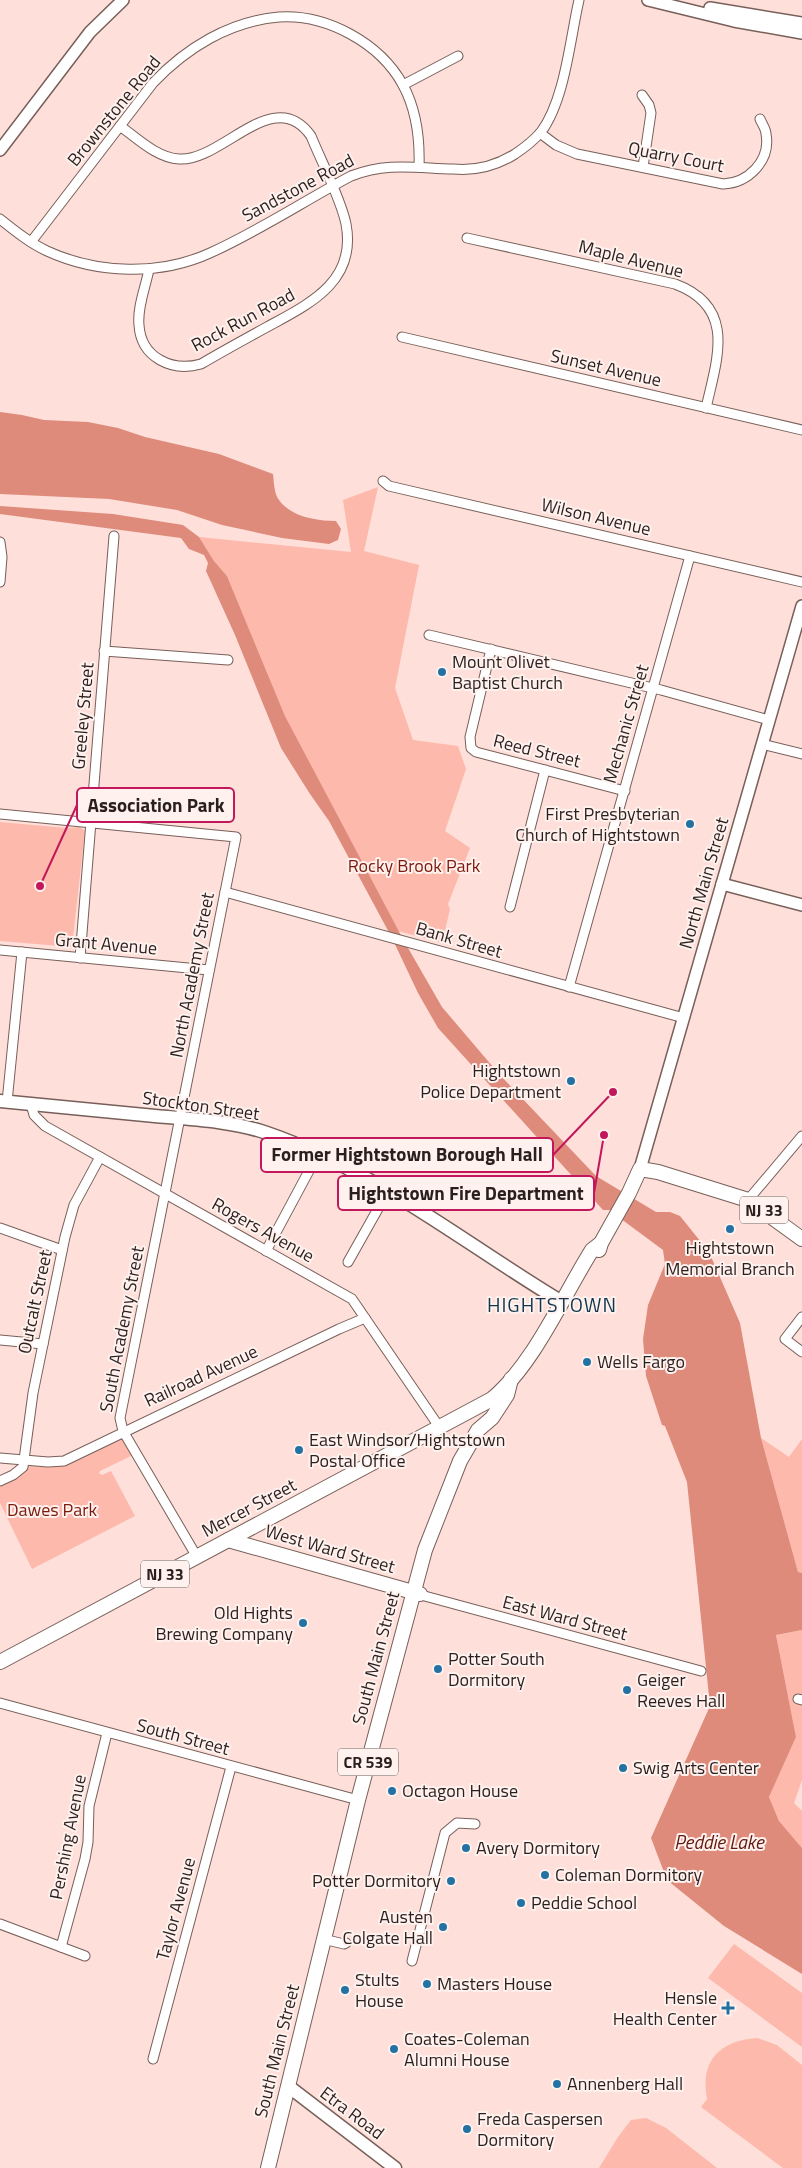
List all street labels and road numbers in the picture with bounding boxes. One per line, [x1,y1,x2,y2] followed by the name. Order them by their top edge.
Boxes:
[60,49,167,172] street label: Brownstone Road
[626,134,727,179] street label: Quarry Court
[237,147,359,229] street label: Sandstone Road
[576,232,686,285] street label: Maple Avenue
[186,281,299,358] street label: Rock Run Road
[548,342,664,393] street label: Sunset Avenue
[539,491,654,542] street label: Wilson Avenue
[64,661,101,771] street label: Greeley Street
[596,661,656,786] street label: Mechanic Street
[491,727,584,775] street label: Reed Street
[672,813,735,952] street label: North Main Street
[162,889,221,1060] street label: North Academy Street
[413,914,506,965] street label: Bank Street
[54,926,158,961] street label: Grant Avenue
[141,1084,262,1127] street label: Stockton Street
[207,1190,319,1269] street label: Rogers Avenue
[740,1196,788,1224] road number: NJ 33
[92,1243,151,1414] street label: South Academy Street
[10,1247,59,1356] street label: Outcalt Street
[140,1337,262,1414] street label: Railroad Avenue
[197,1471,301,1544] street label: Mercer Street
[262,1517,399,1580] street label: West Ward Street
[141,1560,189,1588] road number: NJ 33
[345,1588,406,1727] street label: South Main Street
[500,1588,631,1647] street label: East Ward Street
[134,1711,233,1762] street label: South Street
[338,1748,398,1775] road number: CR 539
[42,1772,93,1902] street label: Pershing Avenue
[149,1854,202,1963] street label: Taylor Avenue
[247,1981,306,2121] street label: South Main Street
[314,2079,390,2146] street label: Etra Road

